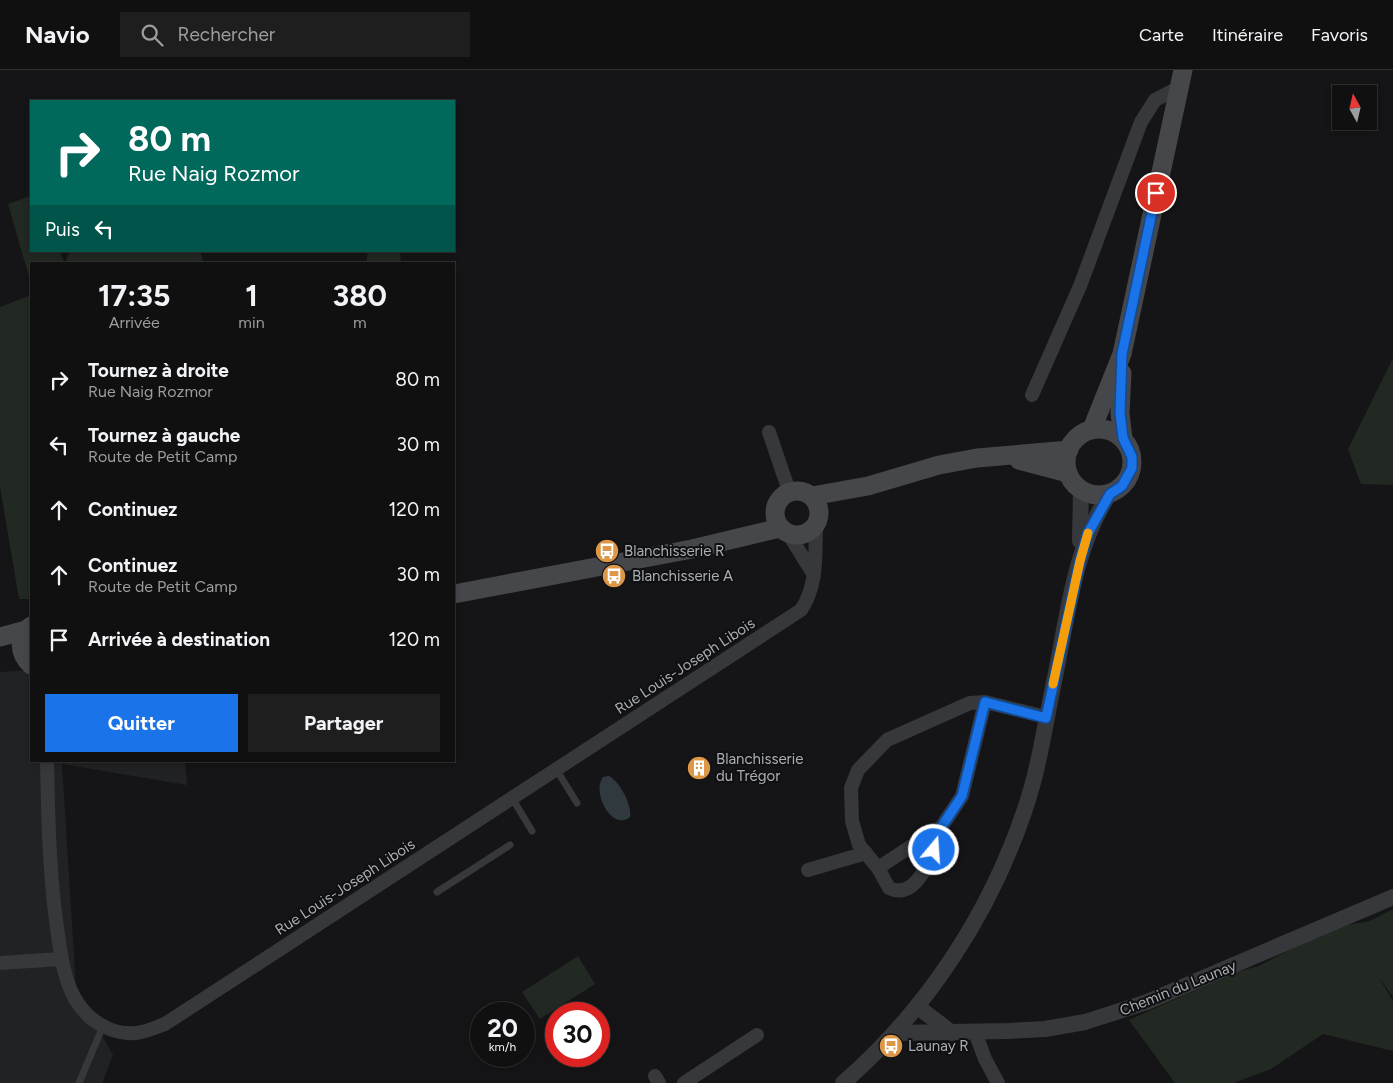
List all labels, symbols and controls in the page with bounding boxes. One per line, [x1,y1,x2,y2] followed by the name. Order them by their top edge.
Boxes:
[120,12,470,57] search box
[25,20,90,49] text: Navio
[138,21,166,49] icon: search
[178,23,275,46] text: Rechercher
[1139,24,1184,46] text: Carte
[1212,24,1283,46] text: Itinéraire
[1311,24,1368,46] text: Favoris
[1332,85,1378,130] north arrow
[1332,85,1377,130] map controls
[128,118,211,160] text: 80 m
[45,120,110,185] icon: right
[128,160,299,187] text: Rue Naig Rozmor
[1135,172,1177,214] pin
[1142,179,1170,207] icon: arrive
[90,215,118,243] icon: left
[45,218,80,241] text: Puis
[98,277,170,314] text: 17:35
[245,277,258,314] text: 1
[333,277,387,314] text: 380
[109,313,160,332] text: Arrivée
[238,313,265,332] text: min
[353,313,367,332] text: m
[88,359,229,382] text: Tournez à droite
[45,366,73,394] icon: right
[395,368,440,391] text: 80 m
[88,382,213,401] text: Rue Naig Rozmor
[88,424,240,447] text: Tournez à gauche
[45,431,73,459] icon: left
[397,433,440,456] text: 30 m
[88,447,237,466] text: Route de Petit Camp
[45,496,73,524] icon: ahead
[88,498,177,521] text: Continuez
[388,498,440,521] text: 120 m
[594,538,620,564] bus stop icon: Blanchisserie R
[624,542,724,560] place label: Blanchisserie R
[88,554,177,577] text: Continuez
[45,561,73,589] icon: ahead
[397,563,440,586] text: 30 m
[601,563,627,589] bus stop icon: Blanchisserie A
[632,567,733,585] place label: Blanchisserie A
[88,577,237,596] text: Route de Petit Camp
[612,614,758,718] street label: Rue Louis-Joseph Libois
[45,626,73,654] icon: arrive
[88,628,270,651] text: Arrivée à destination
[388,628,440,651] text: 120 m
[45,694,238,752] button: Quitter
[248,694,440,752] button: Partager
[716,750,803,785] place label: Blanchisserie du Trégor
[686,755,712,781] building icon: Blanchisserie du Trégor
[907,823,959,875] position arrow
[272,835,418,939] street label: Rue Louis-Joseph Libois
[1117,956,1239,1020] street label: Chemin du Launay
[545,1002,610,1067] speed limit sign: 30
[487,1013,518,1043] text: 20
[878,1033,904,1059] bus stop icon: Launay R
[908,1037,969,1055] place label: Launay R
[489,1040,516,1054] text: km/h

